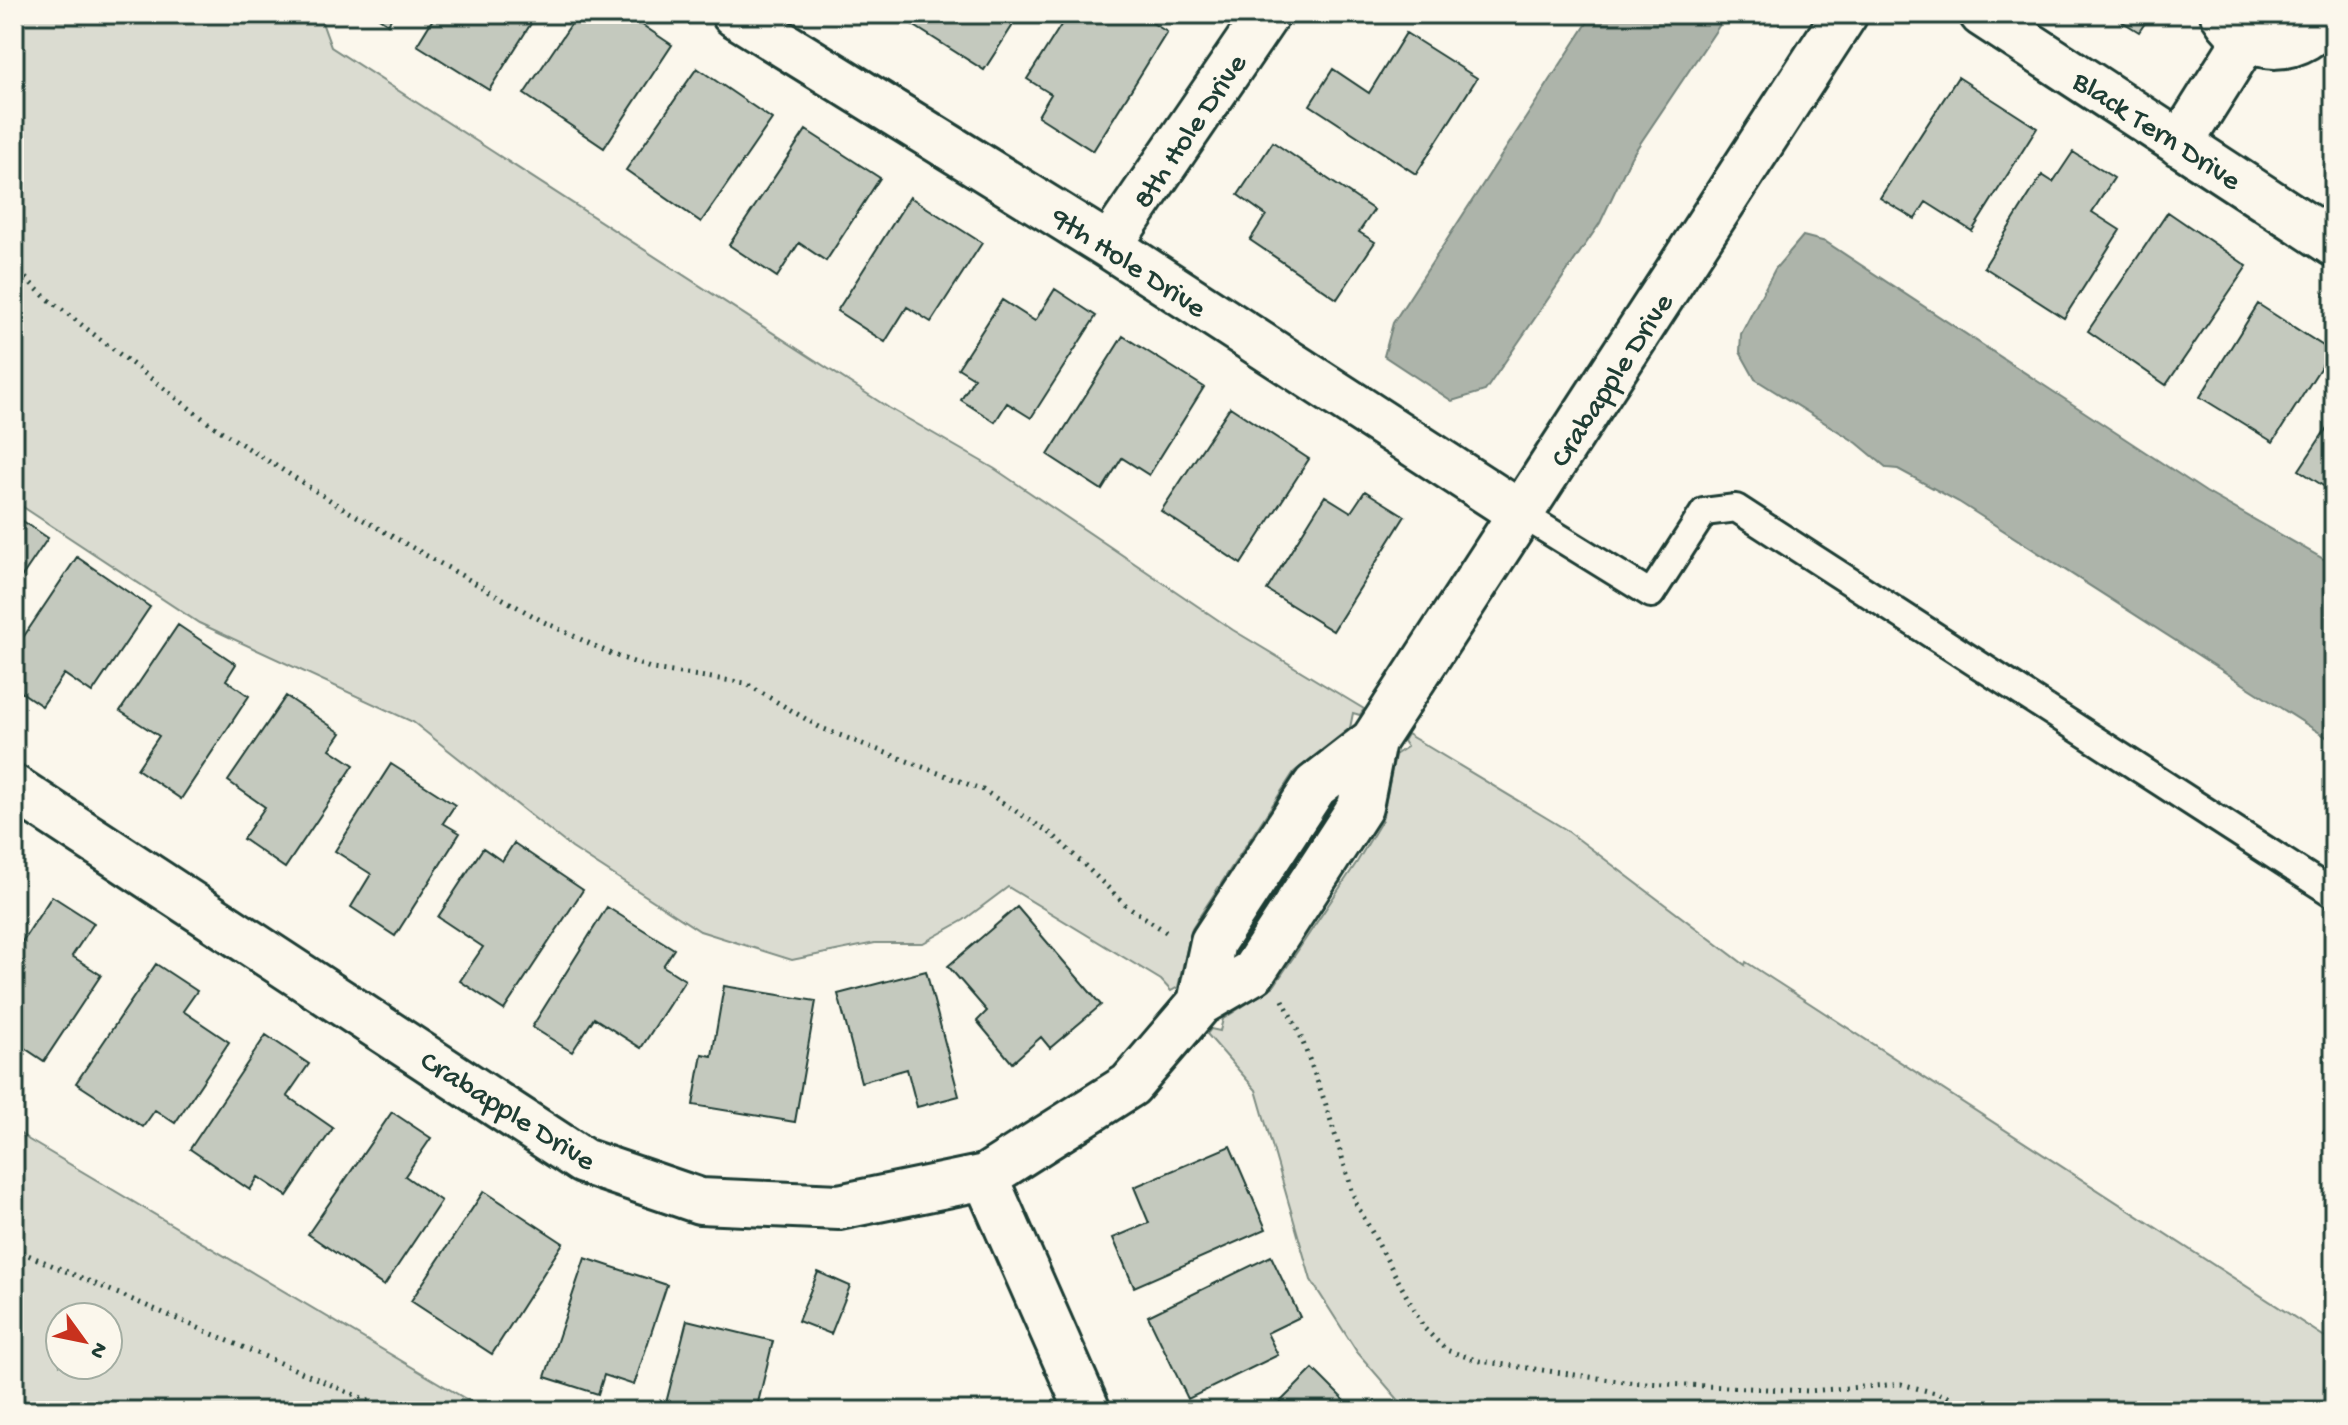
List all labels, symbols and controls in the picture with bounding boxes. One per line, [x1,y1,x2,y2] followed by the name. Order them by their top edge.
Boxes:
[1127,48,1257,217] street label: 8th Hole Drive
[2064,65,2247,200] street label: Black Tern Drive
[1043,201,1212,328] street label: 9th Hole Drive
[1545,288,1683,475] street label: Crabapple Drive
[412,1045,601,1181] street label: Crabapple Drive
[44,1301,124,1381] north arrow
[83,1337,112,1363] text: N

